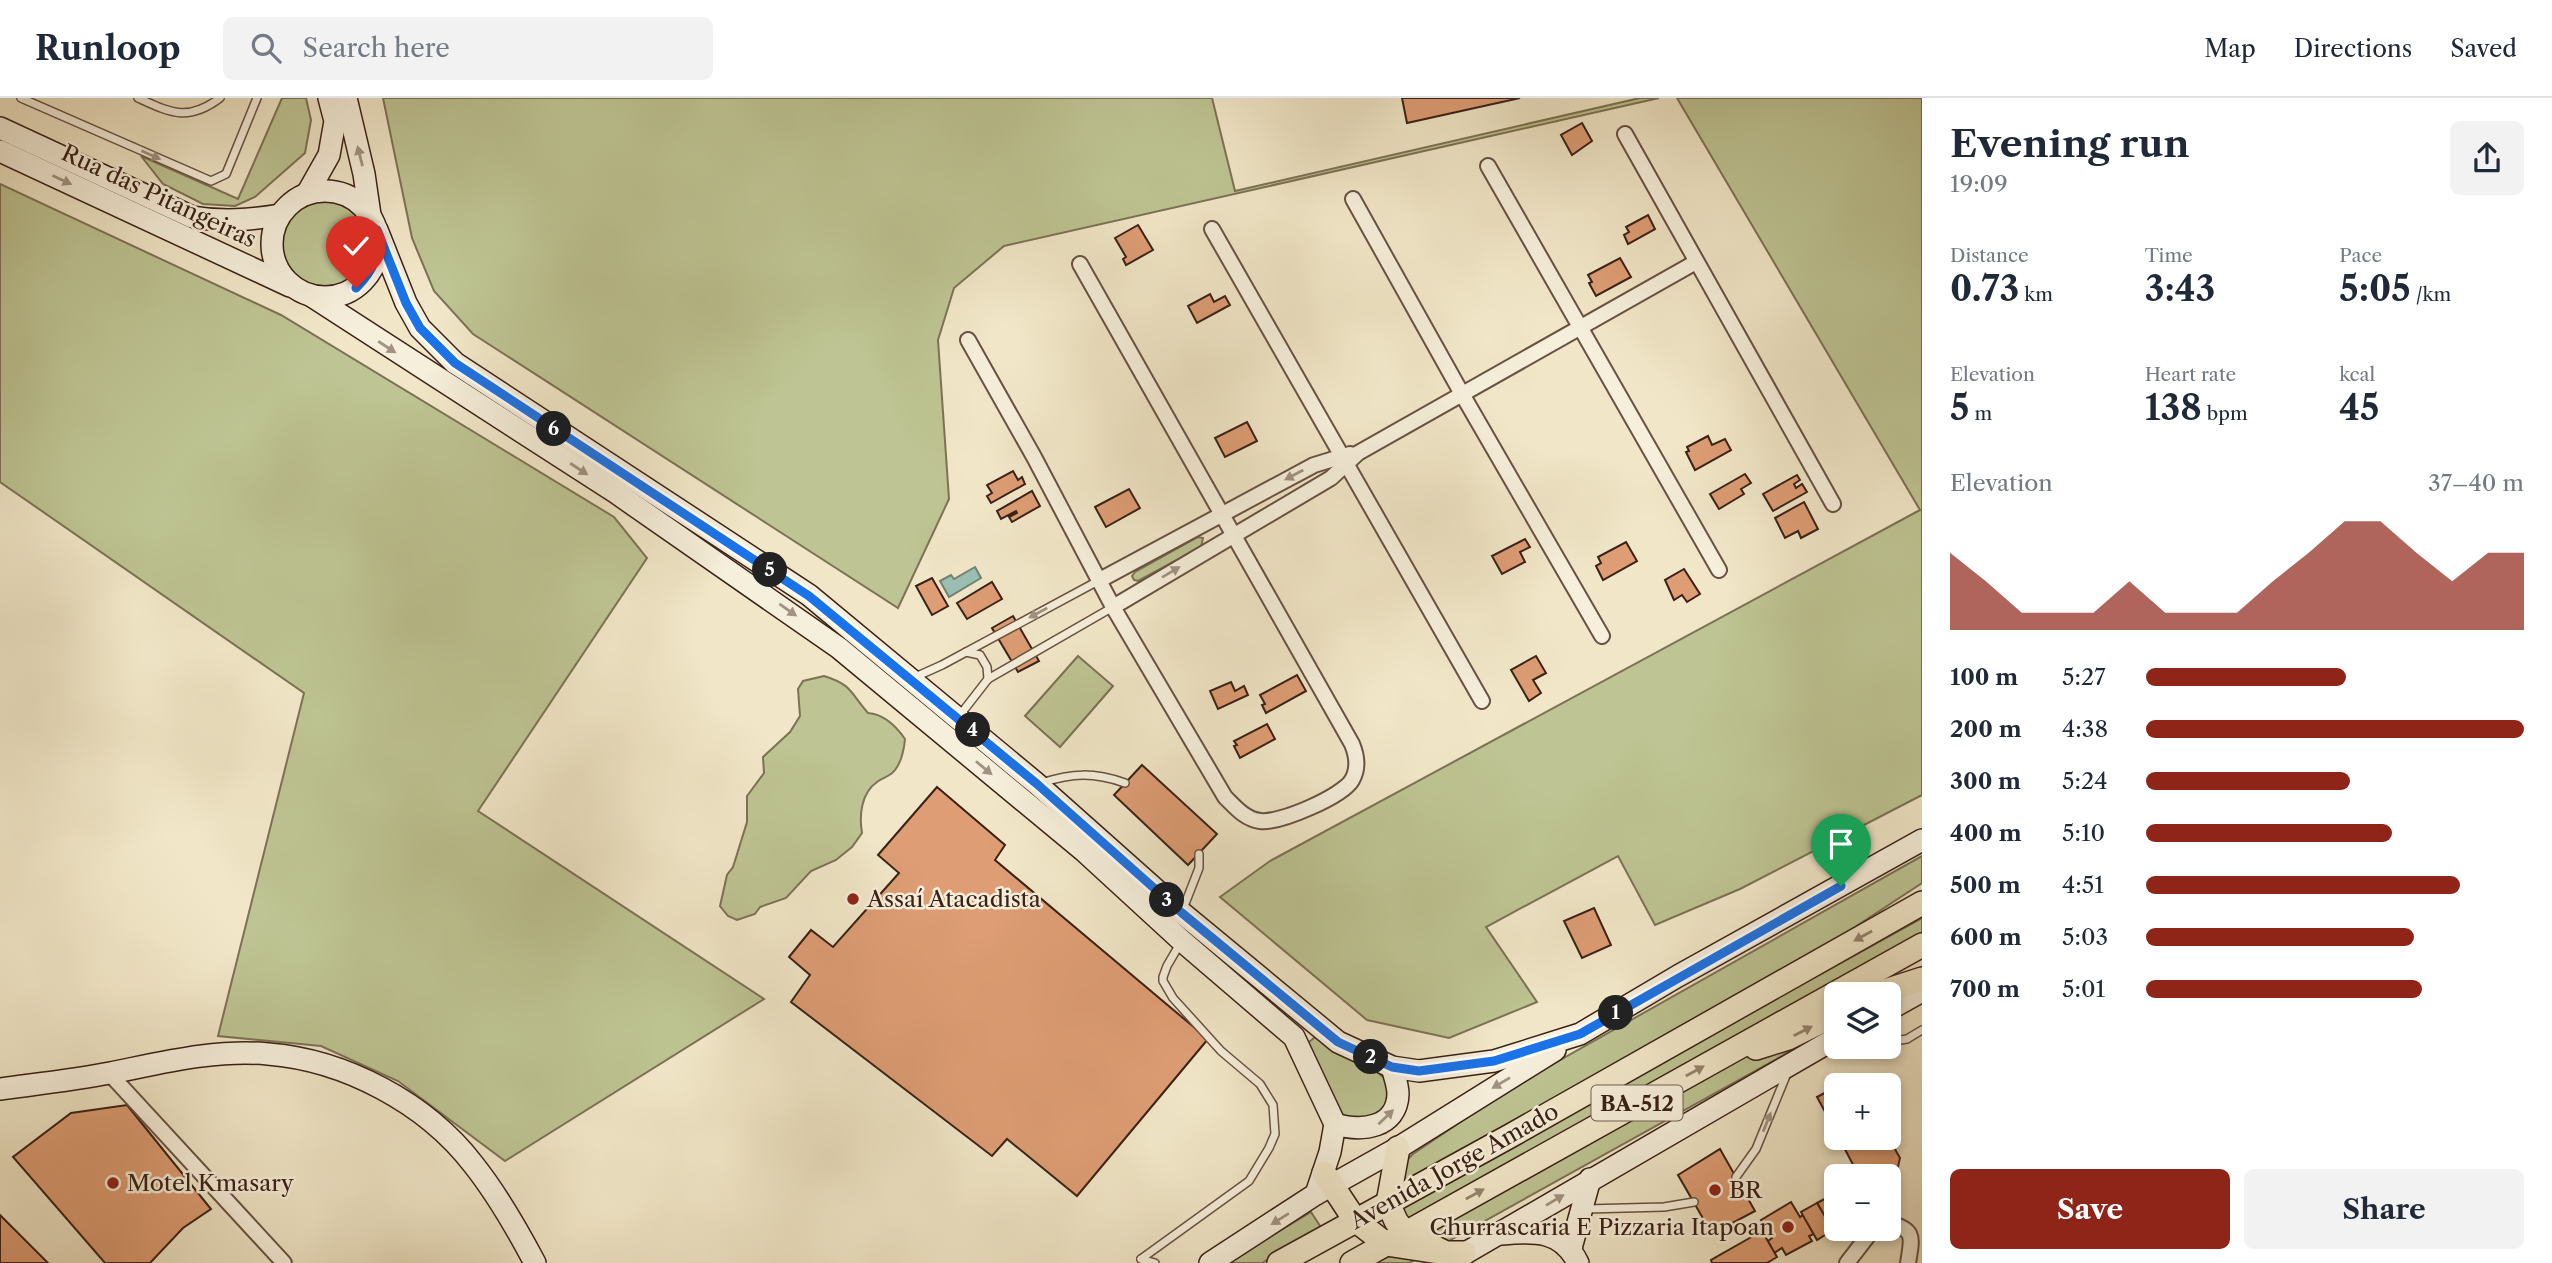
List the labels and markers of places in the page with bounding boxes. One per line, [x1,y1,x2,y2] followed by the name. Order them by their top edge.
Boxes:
[326,216,386,288] pin
[536,412,572,446] pin: 6
[752,552,788,588] pin: 5
[956,712,990,748] pin: 4
[1811,814,1871,886] pin
[1150,882,1184,918] pin: 3
[866,885,1042,913] place label: Assaí Atacadista
[845,891,861,907] marker: Assaí Atacadista
[1598,996,1634,1030] pin: 1
[1354,1040,1388,1074] pin: 2
[127,1169,294,1197] place label: Motel Kmasary
[105,1175,121,1191] marker: Motel Kmasary
[1729,1176,1763,1204] place label: BR
[1707,1182,1723,1198] marker: BR
[1429,1213,1774,1241] place label: Churrascaria E Pizzaria Itapoan
[1780,1219,1796,1235] marker: Churrascaria E Pizzaria Itapoan

